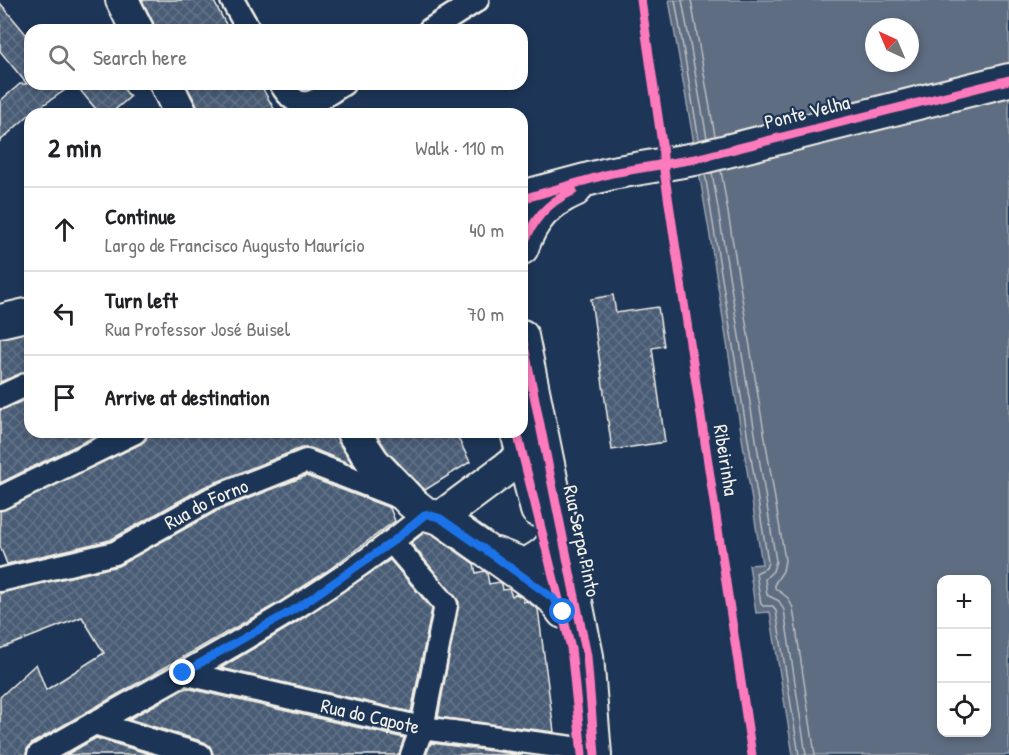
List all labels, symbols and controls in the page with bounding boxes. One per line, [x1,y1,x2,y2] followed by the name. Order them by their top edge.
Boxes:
[865,18,919,72] north arrow
[24,24,528,90] search box
[45,41,78,74] icon: search
[93,42,187,72] text: Search here
[761,88,852,135] street label: Ponte Velha
[48,130,101,165] text: 2 min
[415,134,504,161] text: Walk · 110 m
[105,201,176,231] text: Continue
[48,213,81,246] icon: ahead
[469,216,504,243] text: 40 m
[105,231,364,258] text: Largo de Francisco Augusto Maurício
[105,285,178,315] text: Turn left
[48,297,81,330] icon: left
[467,300,504,327] text: 70 m
[105,315,290,342] text: Rua Professor José Buisel
[48,381,81,414] icon: arrive
[105,382,270,412] text: Arrive at destination
[708,422,745,498] street label: Ribeirinha
[159,472,252,536] street label: Rua do Forno
[557,483,607,599] street label: Rua Serpa Pinto
[937,575,991,737] map controls
[937,575,991,629] button: +
[549,598,575,624] route start
[937,629,991,683] button: −
[169,659,195,685] route end
[937,683,991,737] button: locate
[318,691,422,740] street label: Rua do Capote

